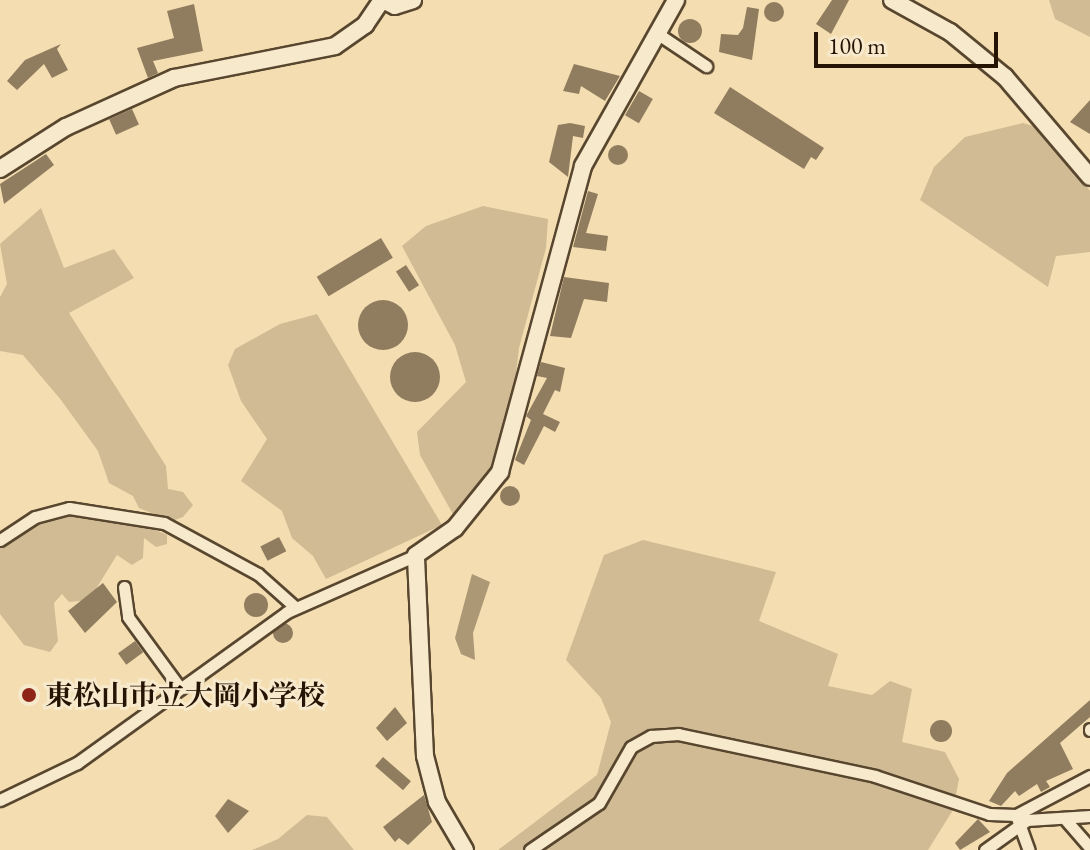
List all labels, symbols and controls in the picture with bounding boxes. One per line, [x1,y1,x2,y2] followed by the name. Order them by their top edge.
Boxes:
[818,16,1002,66] scale bar
[828,30,886,61] text: 100 m
[45,678,325,712] place label: 東松山市立大岡小学校
[20,686,38,704] marker: 東松山市立大岡小学校

